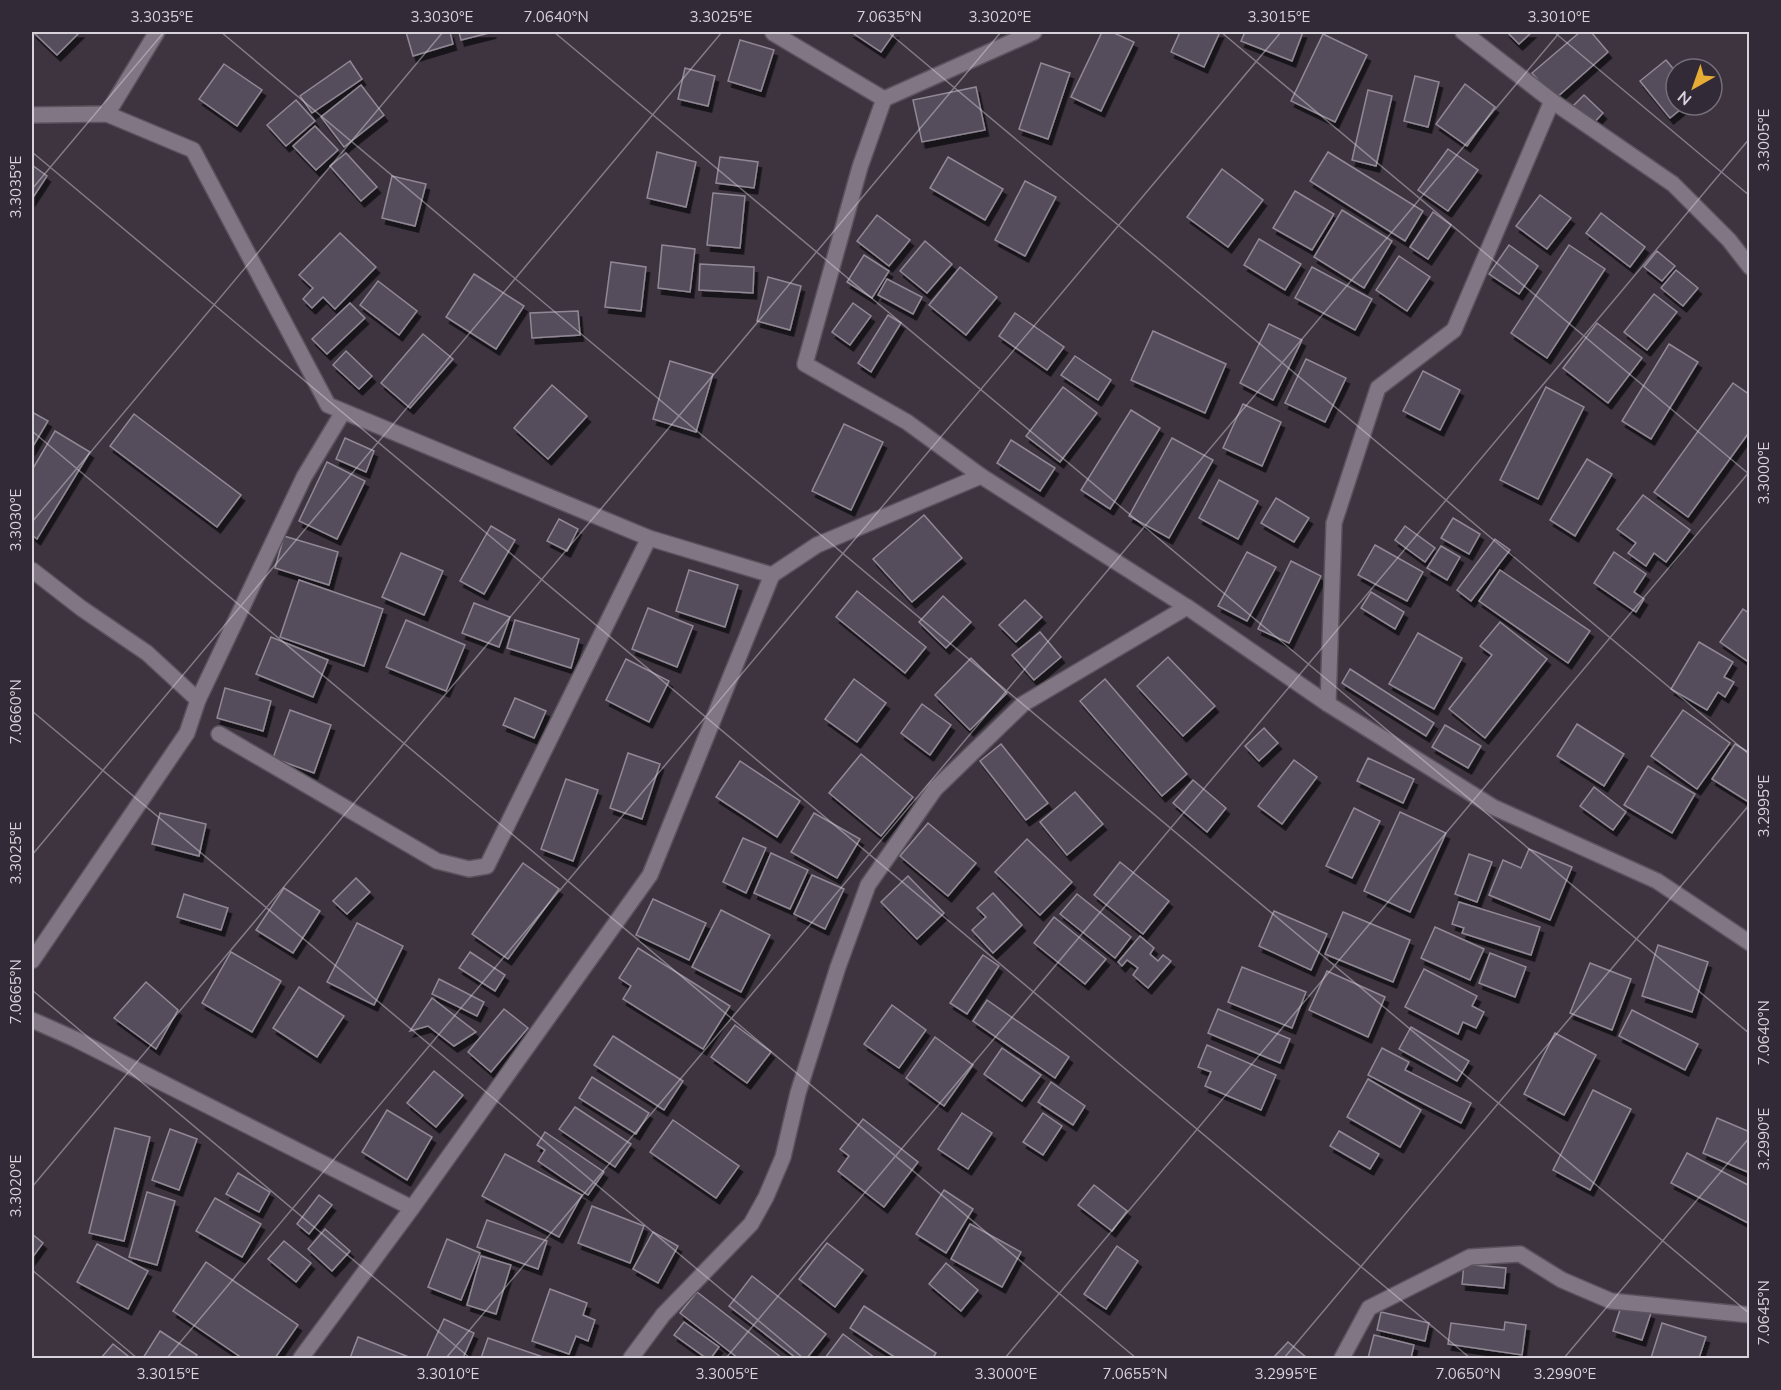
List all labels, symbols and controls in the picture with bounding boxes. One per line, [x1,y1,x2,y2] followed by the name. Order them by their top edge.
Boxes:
[131,7,194,26] text: 3.3035°E
[411,7,474,26] text: 3.3030°E
[523,7,589,26] text: 7.0640°N
[690,7,753,26] text: 3.3025°E
[856,7,922,26] text: 7.0635°N
[969,7,1032,26] text: 3.3020°E
[1248,7,1311,26] text: 3.3015°E
[1528,7,1591,26] text: 3.3010°E
[1664,57,1724,117] north arrow
[1673,87,1695,110] text: N
[1754,108,1773,171] text: 3.3005°E
[6,155,25,218] text: 3.3035°E
[1754,441,1773,504] text: 3.3000°E
[6,488,25,551] text: 3.3030°E
[6,679,25,745] text: 7.0660°N
[1754,774,1773,837] text: 3.2995°E
[6,821,25,884] text: 3.3025°E
[6,959,25,1025] text: 7.0665°N
[1754,1000,1773,1066] text: 7.0640°N
[1754,1107,1773,1170] text: 3.2990°E
[6,1154,25,1217] text: 3.3020°E
[1754,1280,1773,1346] text: 7.0645°N
[137,1364,200,1383] text: 3.3015°E
[417,1364,480,1383] text: 3.3010°E
[696,1364,759,1383] text: 3.3005°E
[975,1364,1038,1383] text: 3.3000°E
[1102,1364,1168,1383] text: 7.0655°N
[1255,1364,1318,1383] text: 3.2995°E
[1435,1364,1501,1383] text: 7.0650°N
[1534,1364,1597,1383] text: 3.2990°E

